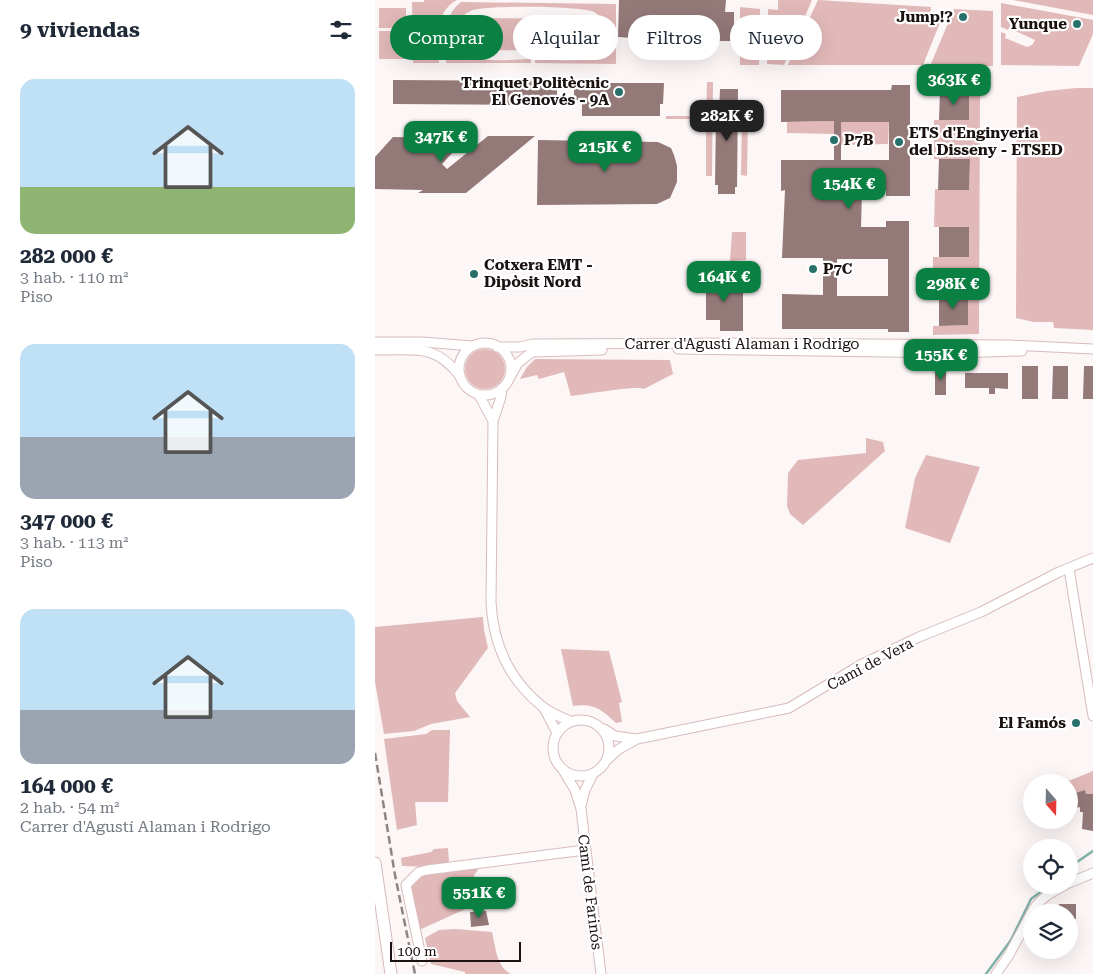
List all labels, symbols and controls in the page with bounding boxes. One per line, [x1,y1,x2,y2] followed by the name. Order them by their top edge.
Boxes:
[897,8,953,26] place label: Jump!?
[957,11,969,23] marker: Jump!?
[390,15,503,60] chip: Comprar
[513,15,618,60] chip: Alquilar
[628,15,720,60] chip: Filtros
[730,15,822,60] chip: Nuevo
[1009,15,1067,33] place label: Yunque
[327,16,355,44] icon: filters
[20,18,140,42] text: 9 viviendas
[1071,18,1083,30] marker: Yunque
[913,64,995,106] pin: 363K €
[928,70,980,89] text: 363K €
[461,74,609,109] place label: Trinquet Politècnic El Genovés - 9A
[613,86,625,98] marker: Trinquet Politècnic El Genovés - 9A
[686,100,768,142] pin: 282K €
[701,106,753,125] text: 282K €
[143,112,233,202] icon: home
[400,120,482,163] pin: 347K €
[909,124,1063,159] place label: ETS d'Enginyeria del Disseny - ETSED
[415,127,467,146] text: 347K €
[564,130,646,173] pin: 215K €
[844,131,874,149] place label: P7B
[828,134,840,146] marker: P7B
[893,136,905,148] marker: ETS d'Enginyeria del Disseny - ETSED
[579,137,631,156] text: 215K €
[808,168,890,210] pin: 154K €
[823,174,875,193] text: 154K €
[20,244,113,268] text: 282 000 €
[484,256,593,291] place label: Cotxera EMT - Dipòsit Nord
[683,260,765,303] pin: 164K €
[823,260,853,278] place label: P7C
[807,263,819,275] marker: P7C
[698,267,750,286] text: 164K €
[20,268,129,287] text: 3 hab. · 110 m²
[468,268,480,280] marker: Cotxera EMT - Dipòsit Nord
[912,268,994,310] pin: 298K €
[927,274,979,293] text: 298K €
[20,287,53,306] text: Piso
[624,335,860,353] street label: Carrer d'Agustí Alaman i Rodrigo
[900,338,982,381] pin: 155K €
[915,345,967,364] text: 155K €
[143,377,233,467] icon: home
[20,509,113,533] text: 347 000 €
[20,533,129,552] text: 3 hab. · 113 m²
[20,552,53,571] text: Piso
[824,634,916,694] street label: Camí de Vera
[143,642,233,732] icon: home
[998,714,1066,732] place label: El Famós
[1070,717,1082,729] marker: El Famós
[20,774,113,798] text: 164 000 €
[1023,774,1077,829] north arrow
[1023,774,1078,959] map controls
[20,798,120,817] text: 2 hab. · 54 m²
[20,817,271,836] text: Carrer d'Agustí Alaman i Rodrigo
[574,833,606,951] street label: Camí de Farinós
[1023,839,1078,894] button: locate
[438,876,520,919] pin: 551K €
[453,883,505,902] text: 551K €
[1023,904,1078,959] button: layers
[390,939,521,962] scale bar
[397,943,437,959] text: 100 m

